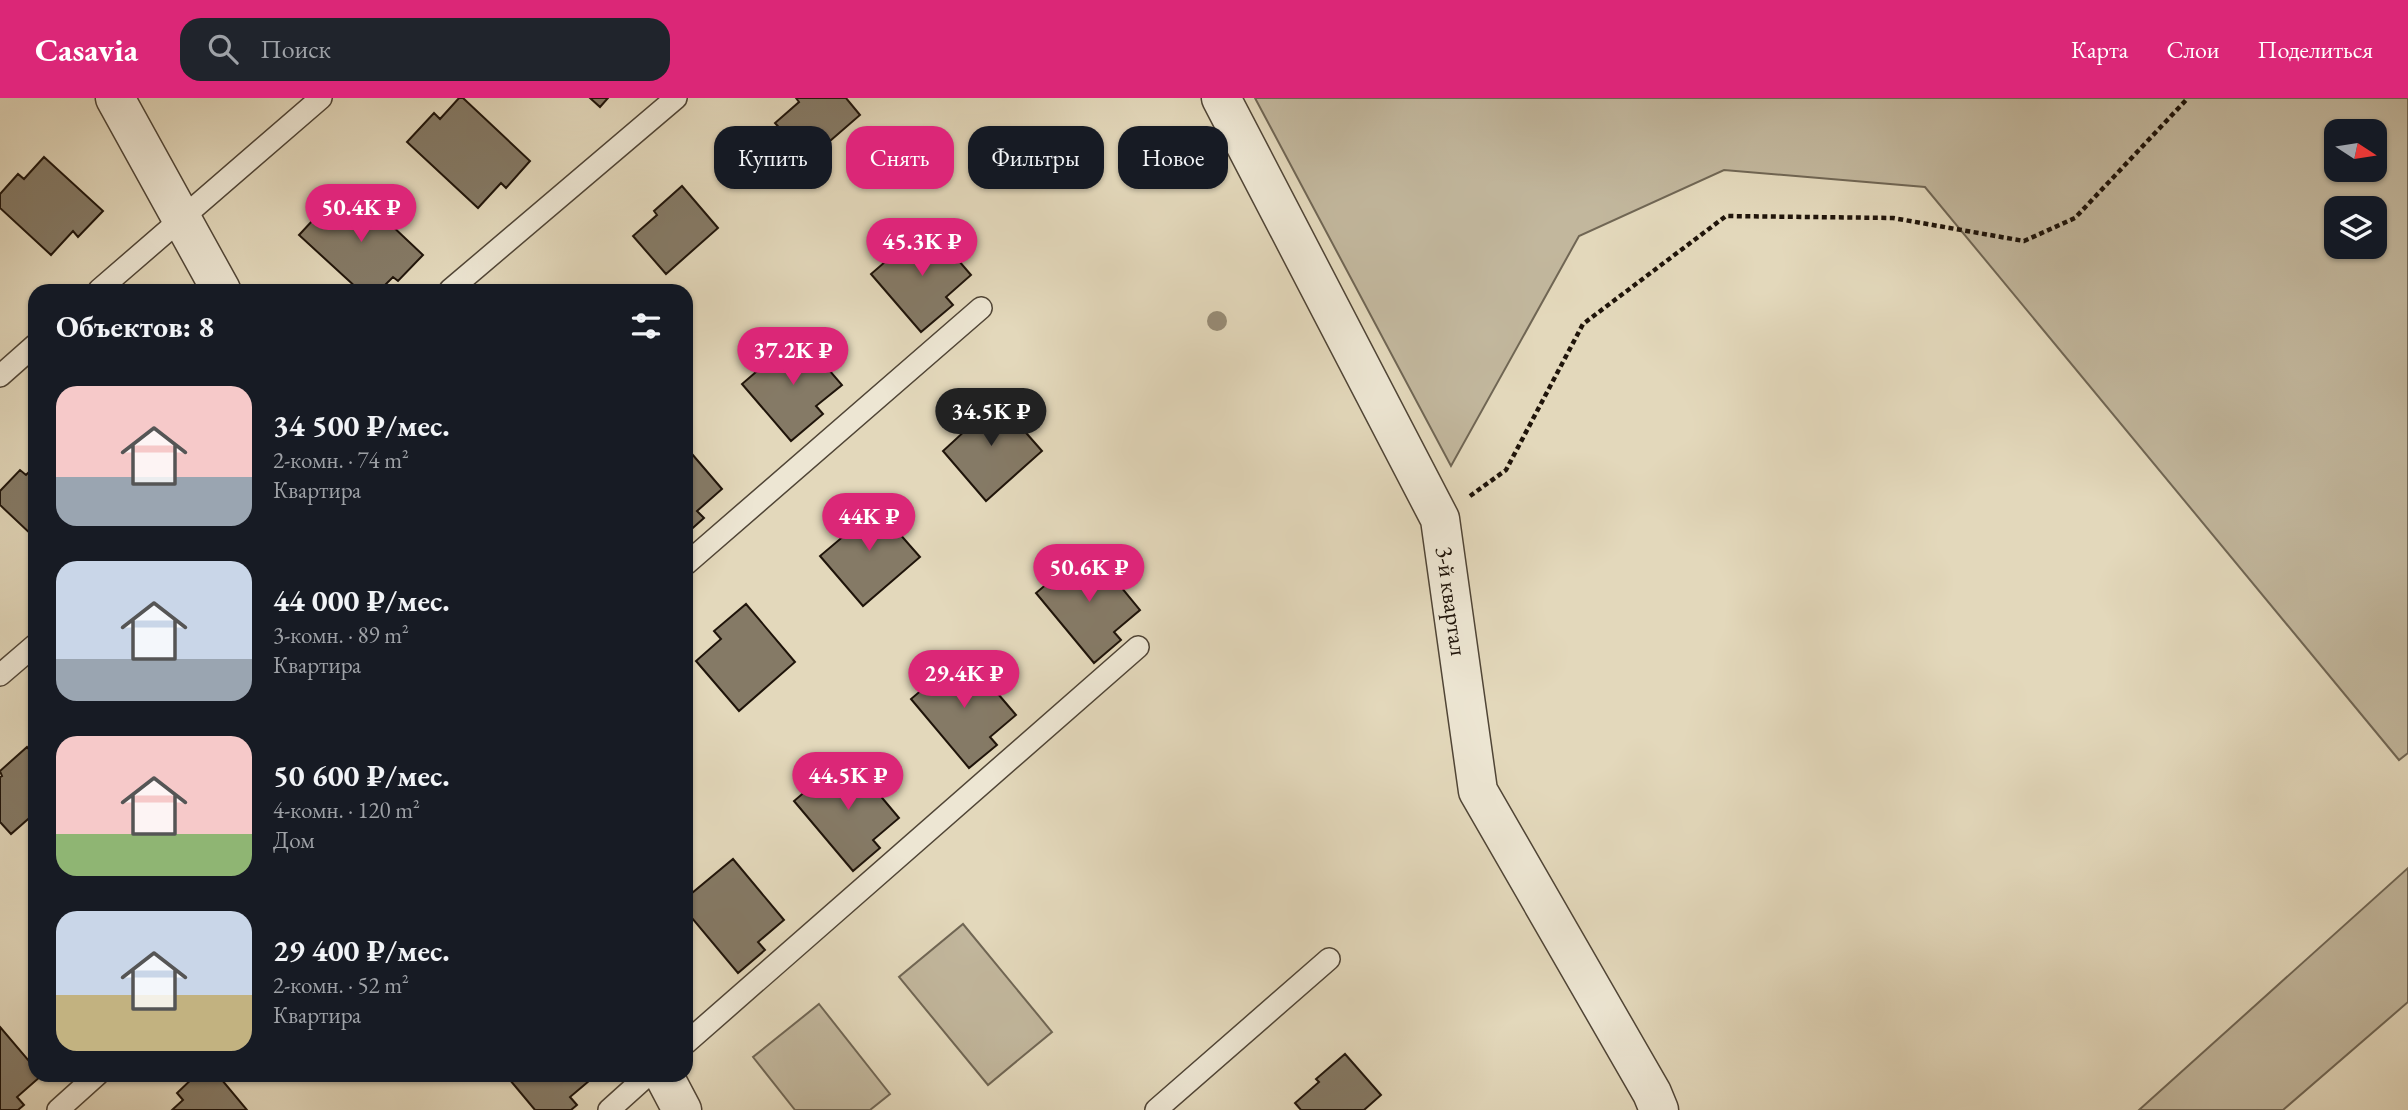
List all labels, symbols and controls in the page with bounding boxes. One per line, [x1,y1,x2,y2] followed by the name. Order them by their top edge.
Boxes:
[180,18,670,81] search box
[35,28,138,71] text: Casavia
[204,30,242,68] icon: search
[260,32,331,66] text: Поиск
[2071,34,2128,65] text: Карта
[2166,34,2220,65] text: Слои
[2258,34,2373,65] text: Поделиться
[2324,119,2387,182] north arrow
[2324,119,2387,259] map controls
[714,126,832,189] chip: Купить
[846,126,954,189] chip: Снять
[968,126,1104,189] chip: Фильтры
[1118,126,1228,189] chip: Новое
[296,184,426,244] pin: 50.4K ₽
[321,192,401,222] text: 50.4K ₽
[2324,196,2387,259] button: layers
[857,218,987,278] pin: 45.3K ₽
[882,226,962,256] text: 45.3K ₽
[56,307,214,346] text: Объектов: 8
[627,307,665,345] icon: filters
[728,328,858,387] pin: 37.2K ₽
[753,335,833,365] text: 37.2K ₽
[926,388,1056,448] pin: 34.5K ₽
[951,396,1031,426] text: 34.5K ₽
[273,406,450,445] text: 34 500 ₽/мес.
[112,414,196,498] icon: home
[273,445,409,475] text: 2-комн. · 74 m²
[273,475,361,505] text: Квартира
[820,494,918,553] pin: 44K ₽
[838,501,900,531] text: 44K ₽
[1429,544,1475,658] street label: 3-й квартал
[1024,545,1154,604] pin: 50.6K ₽
[1049,552,1129,582] text: 50.6K ₽
[273,581,450,620] text: 44 000 ₽/мес.
[112,589,196,673] icon: home
[273,620,409,650] text: 3-комн. · 89 m²
[273,650,361,680] text: Квартира
[899,650,1029,710] pin: 29.4K ₽
[924,658,1004,688] text: 29.4K ₽
[783,752,913,812] pin: 44.5K ₽
[273,756,450,795] text: 50 600 ₽/мес.
[808,760,888,790] text: 44.5K ₽
[112,764,196,848] icon: home
[273,795,420,825] text: 4-комн. · 120 m²
[273,825,315,855] text: Дом
[273,931,450,970] text: 29 400 ₽/мес.
[112,939,196,1023] icon: home
[273,970,409,1000] text: 2-комн. · 52 m²
[273,1000,361,1030] text: Квартира

